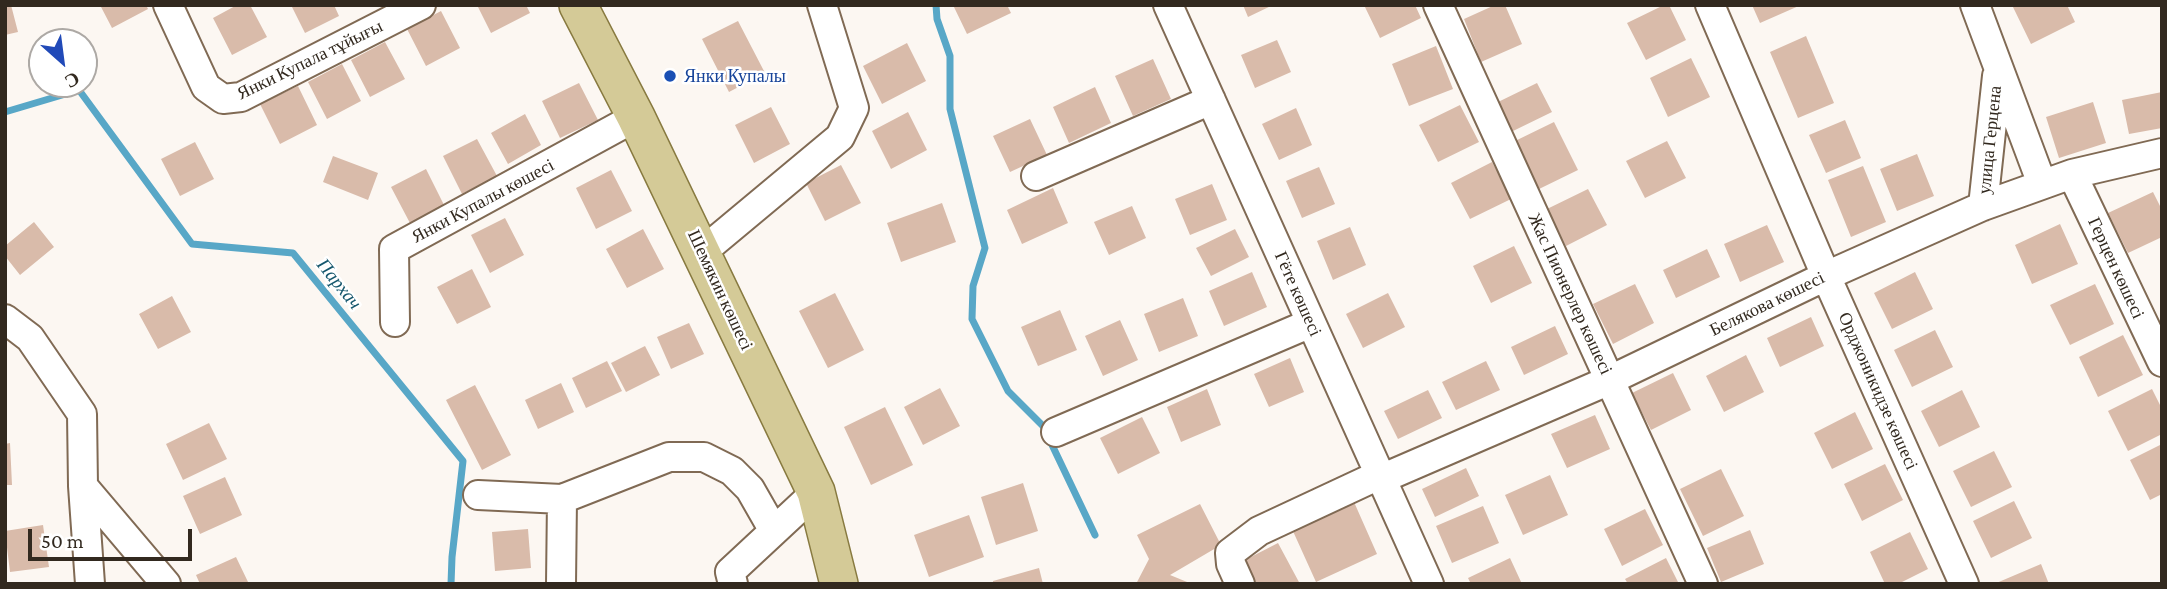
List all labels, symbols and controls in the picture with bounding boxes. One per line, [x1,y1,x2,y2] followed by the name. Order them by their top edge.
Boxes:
[234,15,386,105] street label: Янки Купала тұйығы
[28,28,98,98] north arrow
[684,65,786,87] place label: Янки Купалы
[61,68,83,93] text: С
[662,68,678,84] marker: Янки Купалы
[1974,85,2006,195] street label: улица Герцена
[408,154,558,248] street label: Янки Купалы көшесі
[1523,210,1617,378] street label: Жас Пионерлер көшесі
[2083,214,2149,322] street label: Герцен көшесі
[683,226,757,354] street label: Шемякин көшесі
[1270,248,1326,340] street label: Гёте көшесі
[312,254,366,314] water label: Пархач
[1706,267,1828,341] street label: Белякова көшесі
[1833,309,1923,473] street label: Орджоникидзе көшесі
[32,516,196,560] scale bar
[41,529,84,553] text: 50 m

